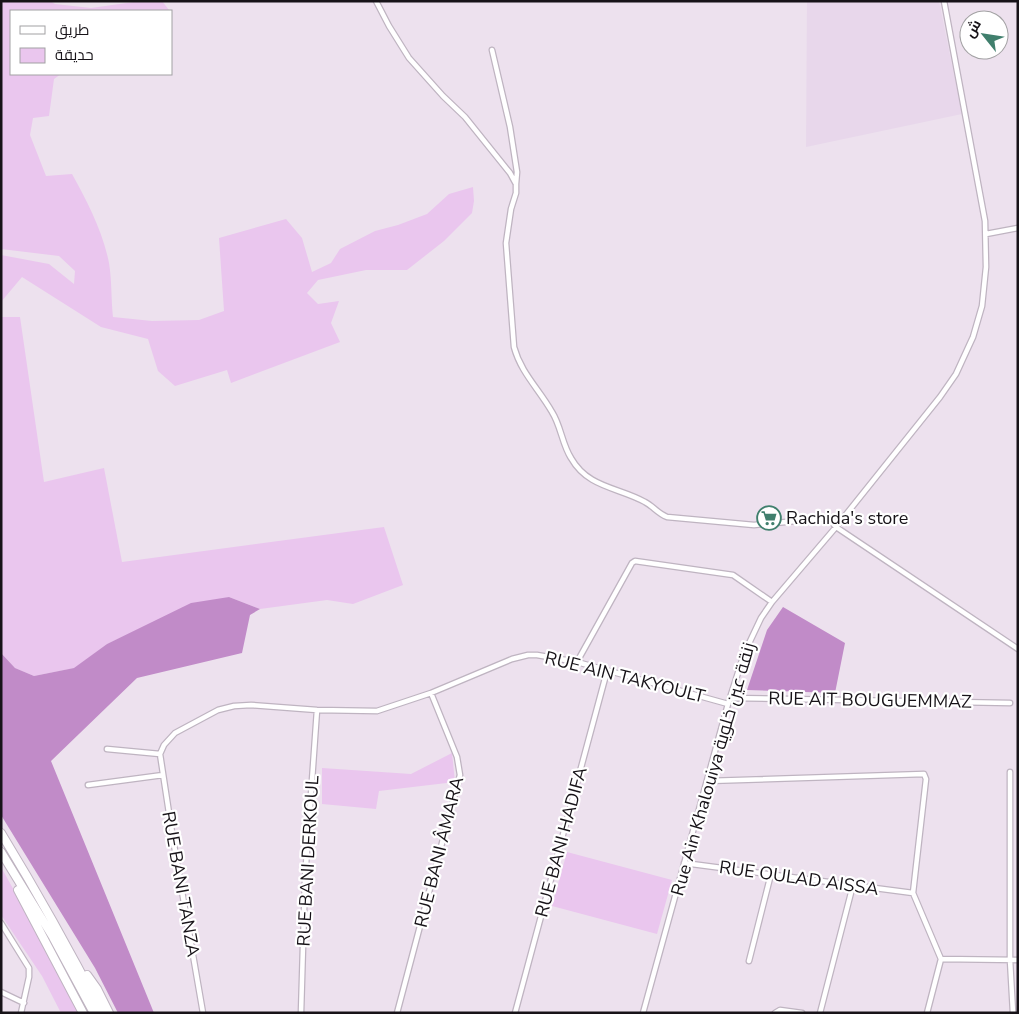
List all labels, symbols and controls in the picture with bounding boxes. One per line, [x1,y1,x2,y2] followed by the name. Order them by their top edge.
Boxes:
[10,10,172,75] legend
[959,10,1009,60] north arrow
[960,16,986,41] text: ش
[55,20,89,40] text: طريق
[55,45,94,65] text: حديقة
[756,505,782,531] supermarket icon: Rachida's store
[786,506,908,530] place label: Rachida's store
[665,639,761,899] street label: Rue Ain Khalouiya زنقة عين خلوية
[542,645,708,709] street label: RUE AIN TAKYOULT
[768,686,972,714] street label: RUE AIT BOUGUEMMAZ
[529,764,593,920] street label: RUE BANI HADIFA
[409,774,469,930] street label: RUE BANI ÂMARA
[292,775,324,947] street label: RUE BANI DERKOUL
[156,809,206,959] street label: RUE BANI TANZA
[718,855,880,901] street label: RUE OULAD AISSA

